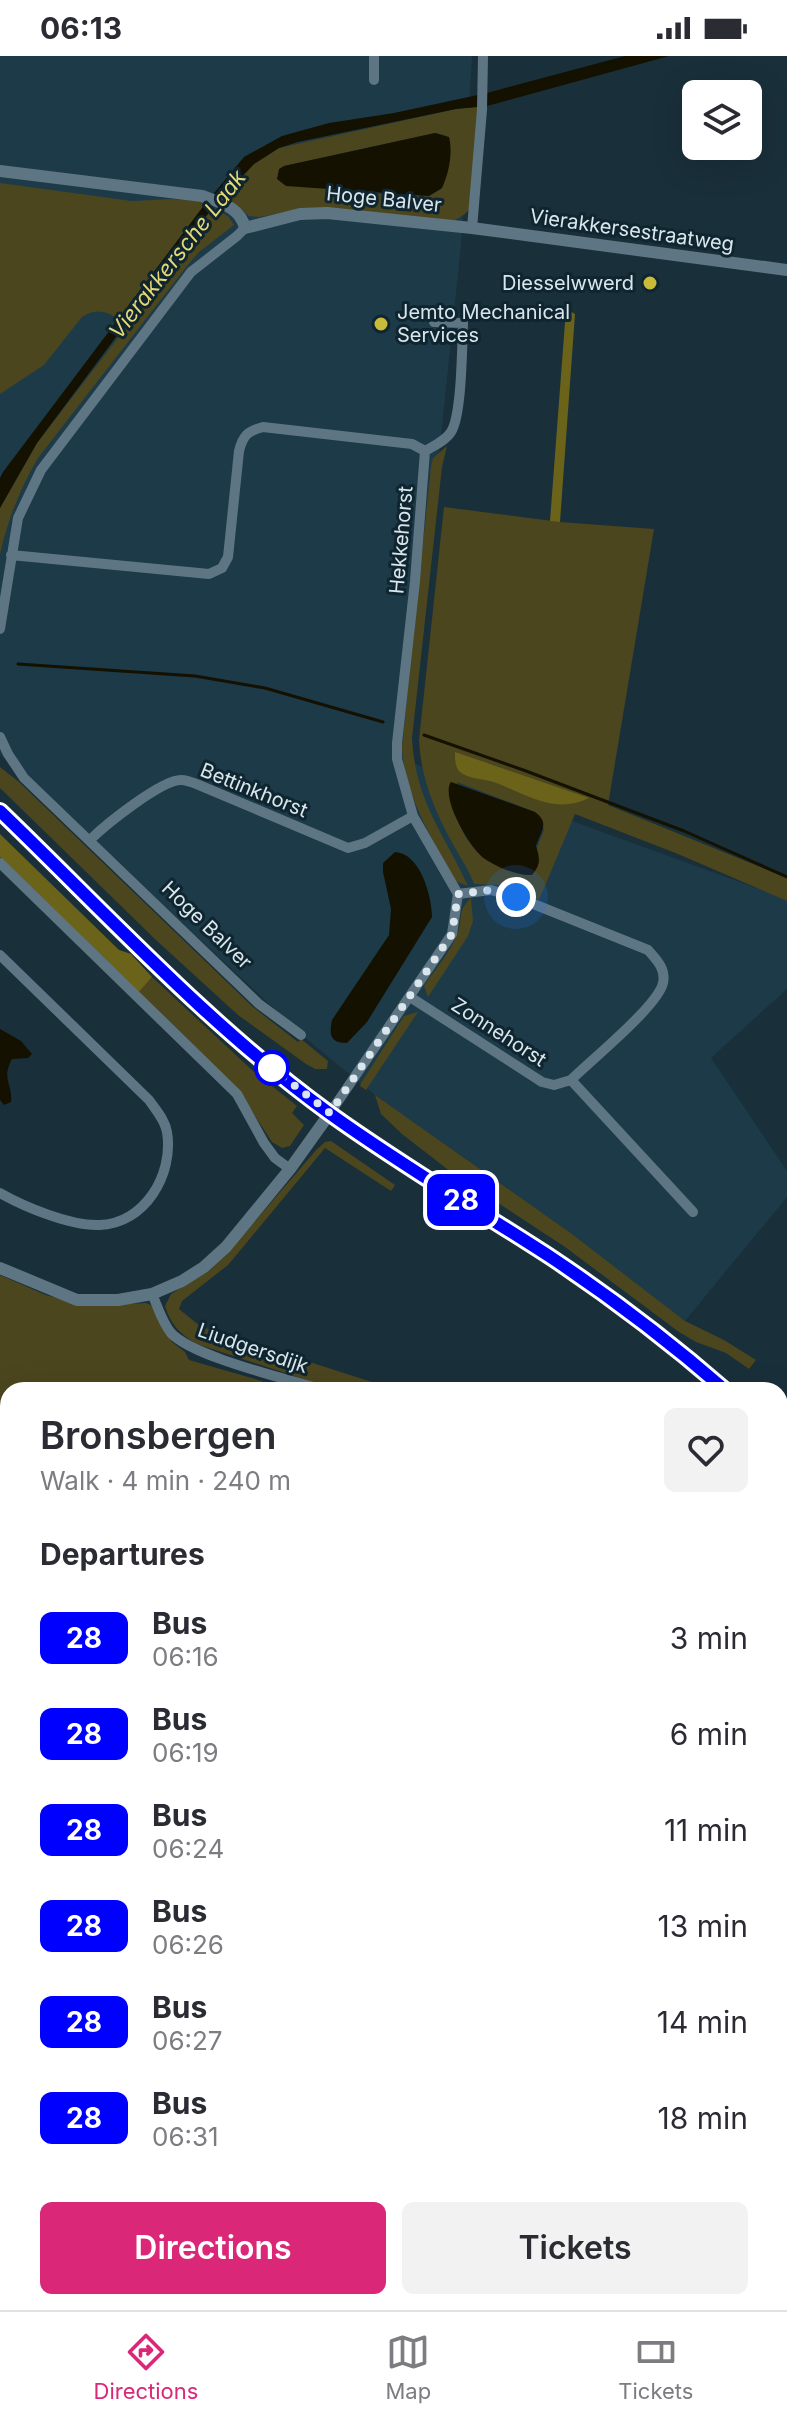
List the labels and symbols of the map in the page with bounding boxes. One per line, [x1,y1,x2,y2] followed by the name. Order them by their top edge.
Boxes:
[103,164,251,343] water label: Vierakkersche Laak
[325,181,443,217] street label: Hoge Balver
[528,204,736,256] street label: Vierakkersestraatweg
[502,271,634,295] place label: Diesselwwerd
[641,274,659,292] marker: Diesselwwerd
[397,300,570,347] place label: Jemto Mechanical Services
[372,315,390,333] marker: Jemto Mechanical Services
[384,485,418,595] street label: Hekkehorst
[197,758,311,823] street label: Bettinkhorst
[157,876,257,974] street label: Hoge Balver
[496,877,536,917] your location
[447,992,551,1072] street label: Zonnehorst
[255,1051,289,1085] unlabelled marker
[425,1174,497,1226] line badge: 28
[195,1318,311,1378] street label: Liudgersdijk

